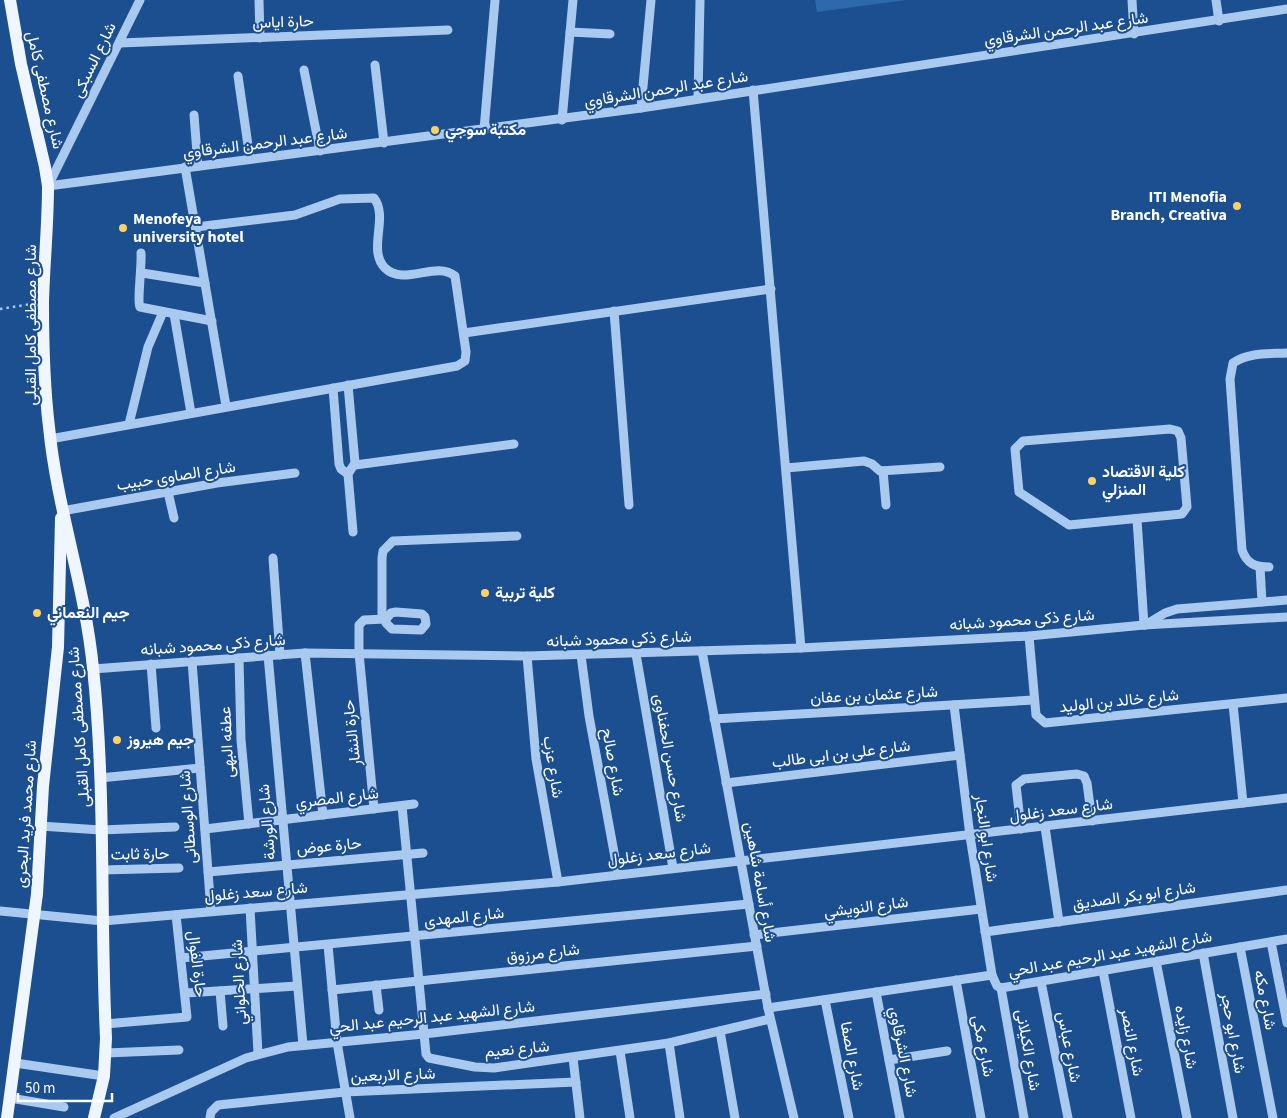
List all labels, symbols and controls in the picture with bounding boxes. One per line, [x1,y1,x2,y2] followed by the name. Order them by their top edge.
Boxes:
[982,7,1150,53] street label: شارع عبد الرحمن الشرقاوي
[252,10,314,34] street label: حارة اياس
[66,19,122,101] street label: شارع السبكى
[21,29,69,151] street label: شارع مصطفى كامل
[582,65,750,115] street label: شارع عبد الرحمن الشرقاوي
[445,119,527,143] place label: مكتبة سوجي
[181,122,349,166] street label: شارع عبد الرحمن الشرقاوي
[429,124,441,136] marker: مكتبة سوجي
[1110,186,1227,226] place label: ITI Menofia Branch, Creativa
[1231,200,1243,212] marker: ITI Menofia Branch, Creativa
[133,208,244,248] place label: Menofeya university hotel
[117,222,129,234] marker: Menofeya university hotel
[20,244,42,406] street label: شارع مصطفى كامل القبلى
[115,456,237,496] street label: شارع الصاوى حبيب
[1102,461,1185,503] place label: كلية الاقتصاد المنزلي
[1086,475,1098,487] marker: كلية الاقتصاد المنزلي
[495,582,555,604] place label: كلية تربية
[479,587,491,599] marker: كلية تربية
[47,602,130,626] place label: جيم النعماني
[949,604,1095,636] street label: شارع ذكى محمود شبانه
[31,607,43,619] marker: جيم النعماني
[546,625,692,653] street label: شارع ذكى محمود شبانه
[140,629,286,661] street label: شارع ذكى محمود شبانه
[62,646,96,808] street label: شارع مصطفى كامل القبلى
[810,681,938,709] street label: شارع عثمان بن عفان
[1058,684,1180,718] street label: شارع خالد بن الوليد
[648,692,692,824] street label: شارع حسن الحفناوى
[338,698,367,768] street label: حارة النشار
[214,706,240,778] street label: عطفه البهى
[596,726,630,798] street label: شارع صالح
[126,729,194,751] place label: جيم هيروز
[111,734,123,746] marker: جيم هيروز
[537,734,569,800] street label: شارع عزب
[770,735,912,773] street label: شارع على بن ابى طالب
[10,739,42,889] street label: شارع محمد فريد البحرى
[174,770,202,864] street label: شارع الوسطانى
[294,782,380,816] street label: شارع المصري
[253,783,281,861] street label: شارع الورشة
[969,792,1003,883] street label: شارع ابو النجار
[1008,793,1114,827] street label: شارع سعد زغلول
[739,820,781,944] street label: شارع أسامة شاهين
[296,832,363,860] street label: حارة عوض
[606,837,712,871] street label: شارع سعد زغلول
[110,842,170,866] street label: حارة ثابت
[1071,876,1197,916] street label: شارع ابو بكر الصديق
[203,877,309,907] street label: شارع سعد زغلول
[822,891,910,925] street label: شارع النويشي
[423,902,505,932] street label: شارع المهدى
[1006,925,1214,985] street label: شارع الشهيد عبد الرحيم عبد الحي
[182,929,212,999] street label: حارة الفوال
[505,938,581,968] street label: شارع مرزوق
[226,939,254,1025] street label: شارع الحلواني
[1248,968,1282,1032] street label: شارع مكه
[1215,990,1251,1075] street label: شارع ابو حجر
[328,995,536,1041] street label: شارع الشهيد عبد الرحيم عبد الحي
[1169,1003,1203,1071] street label: شارع زايده
[881,1005,923,1100] street label: شارع الشرقاوي
[1114,1005,1149,1078] street label: شارع النصر
[1010,1008,1046,1092] street label: شارع الكيلانى
[1051,1009,1087,1085] street label: شارع عباس
[966,1013,1000,1079] street label: شارع مكى
[835,1020,869,1092] street label: شارع الصفا
[484,1035,550,1063] street label: شارع نعيم
[350,1063,436,1087] street label: شارع الاربعين
[18,1070,111,1102] scale bar
[25,1078,55,1099] text: 50 m

